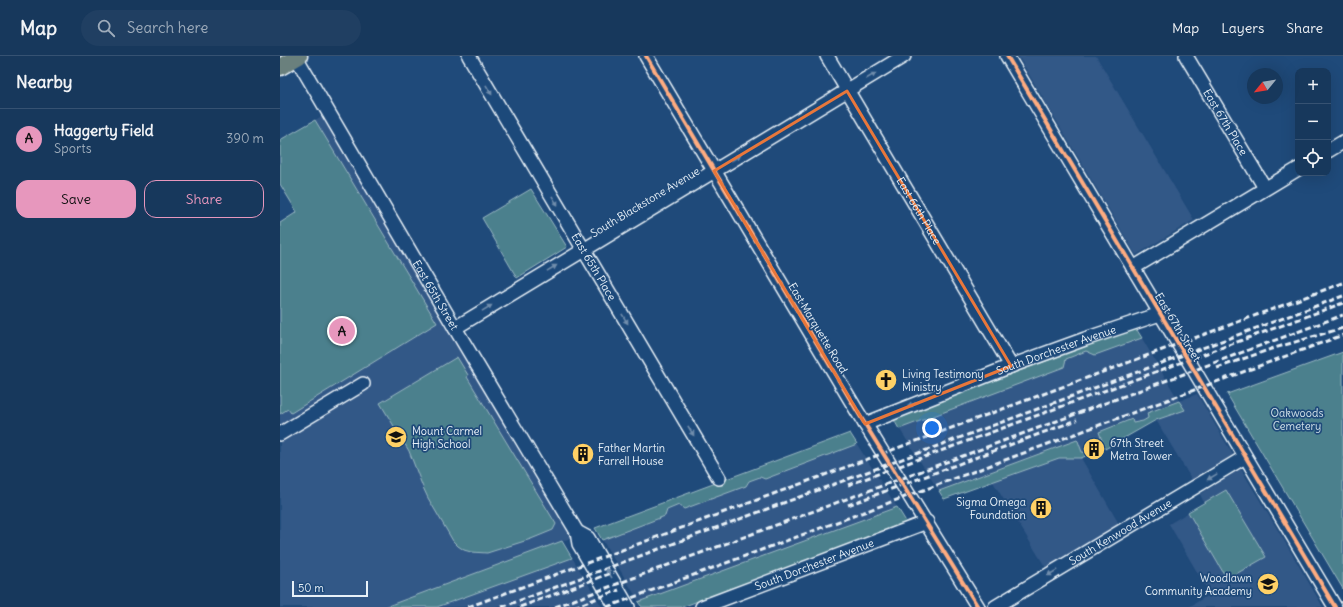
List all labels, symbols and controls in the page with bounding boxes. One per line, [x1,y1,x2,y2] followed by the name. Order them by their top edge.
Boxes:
[81,10,361,46] search box
[20,16,57,40] text: Map
[95,17,117,39] icon: search
[127,18,208,37] text: Search here
[1172,19,1199,37] text: Map
[1221,19,1264,37] text: Layers
[1286,19,1323,37] text: Share
[1247,68,1283,104] north arrow
[1295,68,1331,176] map controls
[1295,68,1331,104] button: +
[16,71,72,93] text: Nearby
[866,72,876,80] one-way arrow
[485,84,492,96] one-way arrow
[1200,86,1251,158] street label: East 67th Place
[1295,104,1331,140] button: −
[54,121,153,140] text: Haggerty Field
[25,130,33,147] text: A
[226,130,264,147] text: 390 m
[54,140,92,157] text: Sports
[1295,140,1331,176] button: locate
[730,154,742,161] one-way arrow
[588,164,702,240] street label: South Blackstone Avenue
[893,175,944,247] street label: East 66th Place
[16,180,136,218] button: Save
[144,180,264,218] button: Share
[551,196,559,206] one-way arrow
[568,231,619,303] street label: East 65th Place
[410,258,462,333] street label: East 65th Street
[546,265,558,272] one-way arrow
[785,280,851,376] street label: East Marquette Road
[1152,290,1204,364] street label: East 67th Street
[482,304,492,312] one-way arrow
[621,313,628,325] one-way arrow
[329,316,355,346] pin: A
[994,322,1118,378] street label: South Dorchester Avenue
[873,367,899,393] church icon: Living Testimony Ministry
[902,367,984,394] place label: Living Testimony Ministry
[906,402,918,408] one-way arrow
[1271,406,1323,433] park label: Oakwoods Cemetery
[922,418,942,438] your location
[383,424,409,450] school or university icon: Mount Carmel High School
[412,424,482,451] place label: Mount Carmel High School
[687,425,694,437] one-way arrow
[1081,436,1107,462] building icon: 67th Street Metra Tower
[1110,436,1173,463] place label: 67th Street Metra Tower
[570,441,596,467] building icon: Father Martin Farrell House
[598,441,665,468] place label: Father Martin Farrell House
[1206,473,1218,480] one-way arrow
[956,495,1026,522] place label: Sigma Omega Foundation
[1028,495,1054,521] building icon: Sigma Omega Foundation
[1066,496,1174,568] street label: South Kenwood Avenue
[753,536,876,593] street label: South Dorchester Avenue
[605,567,612,579] one-way arrow
[1046,569,1058,576] one-way arrow
[1145,571,1252,598] place label: Woodlawn Community Academy
[1255,571,1281,597] school or university icon: Woodlawn Community Academy
[292,579,368,598] scale bar
[298,581,324,595] text: 50 m

